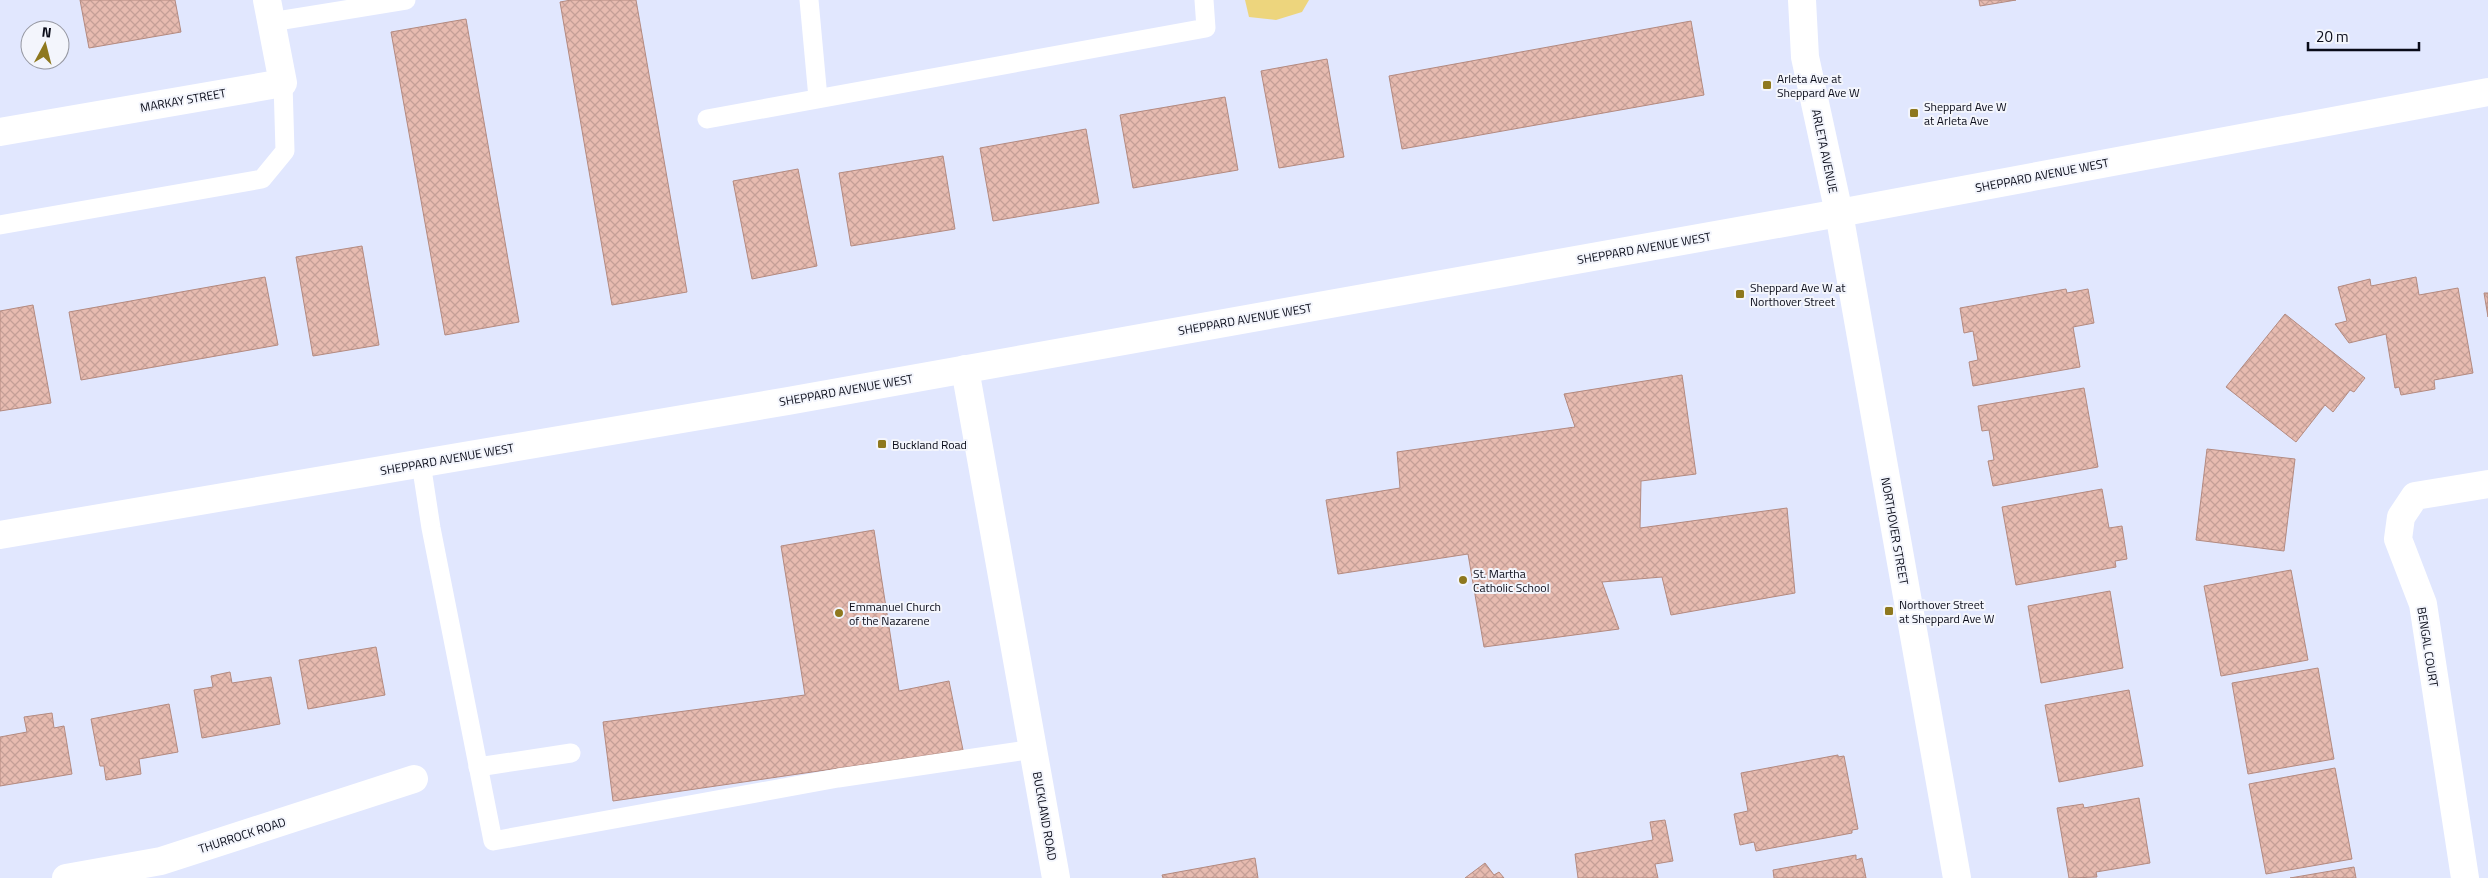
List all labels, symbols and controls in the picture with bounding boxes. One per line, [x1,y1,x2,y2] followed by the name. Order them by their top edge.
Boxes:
[20,20,70,70] north arrow
[2308,20,2419,52] scale bar
[41,21,53,43] text: N
[2316,25,2349,48] text: 20 m
[1777,69,1860,102] place label: Arleta Ave at Sheppard Ave W
[1761,79,1773,91] marker: Arleta Ave at Sheppard Ave W
[139,83,228,117] street label: MARKAY STREET
[1924,97,2007,130] place label: Sheppard Ave W at Arleta Ave
[1807,107,1843,195] street label: ARLETA AVENUE
[1908,107,1920,119] marker: Sheppard Ave W at Arleta Ave
[1974,153,2111,197] street label: SHEPPARD AVENUE WEST
[1576,227,1713,269] street label: SHEPPARD AVENUE WEST
[1750,278,1846,311] place label: Sheppard Ave W at Northover Street
[1734,288,1746,300] marker: Sheppard Ave W at Northover Street
[1177,298,1314,340] street label: SHEPPARD AVENUE WEST
[778,369,915,411] street label: SHEPPARD AVENUE WEST
[892,435,967,454] place label: Buckland Road
[379,438,516,480] street label: SHEPPARD AVENUE WEST
[876,438,888,450] marker: Buckland Road
[1876,476,1914,587] street label: NORTHOVER STREET
[1473,564,1549,597] place label: St. Martha Catholic School
[1457,574,1469,586] marker: St. Martha Catholic School
[1899,595,1995,628] place label: Northover Street at Sheppard Ave W
[849,597,941,630] place label: Emmanuel Church of the Nazarene
[1883,605,1895,617] marker: Northover Street at Sheppard Ave W
[2412,606,2444,689] street label: BENGAL COURT
[833,607,845,619] marker: Emmanuel Church of the Nazarene
[1028,770,1062,862] street label: BUCKLAND ROAD
[196,812,288,858] street label: THURROCK ROAD

